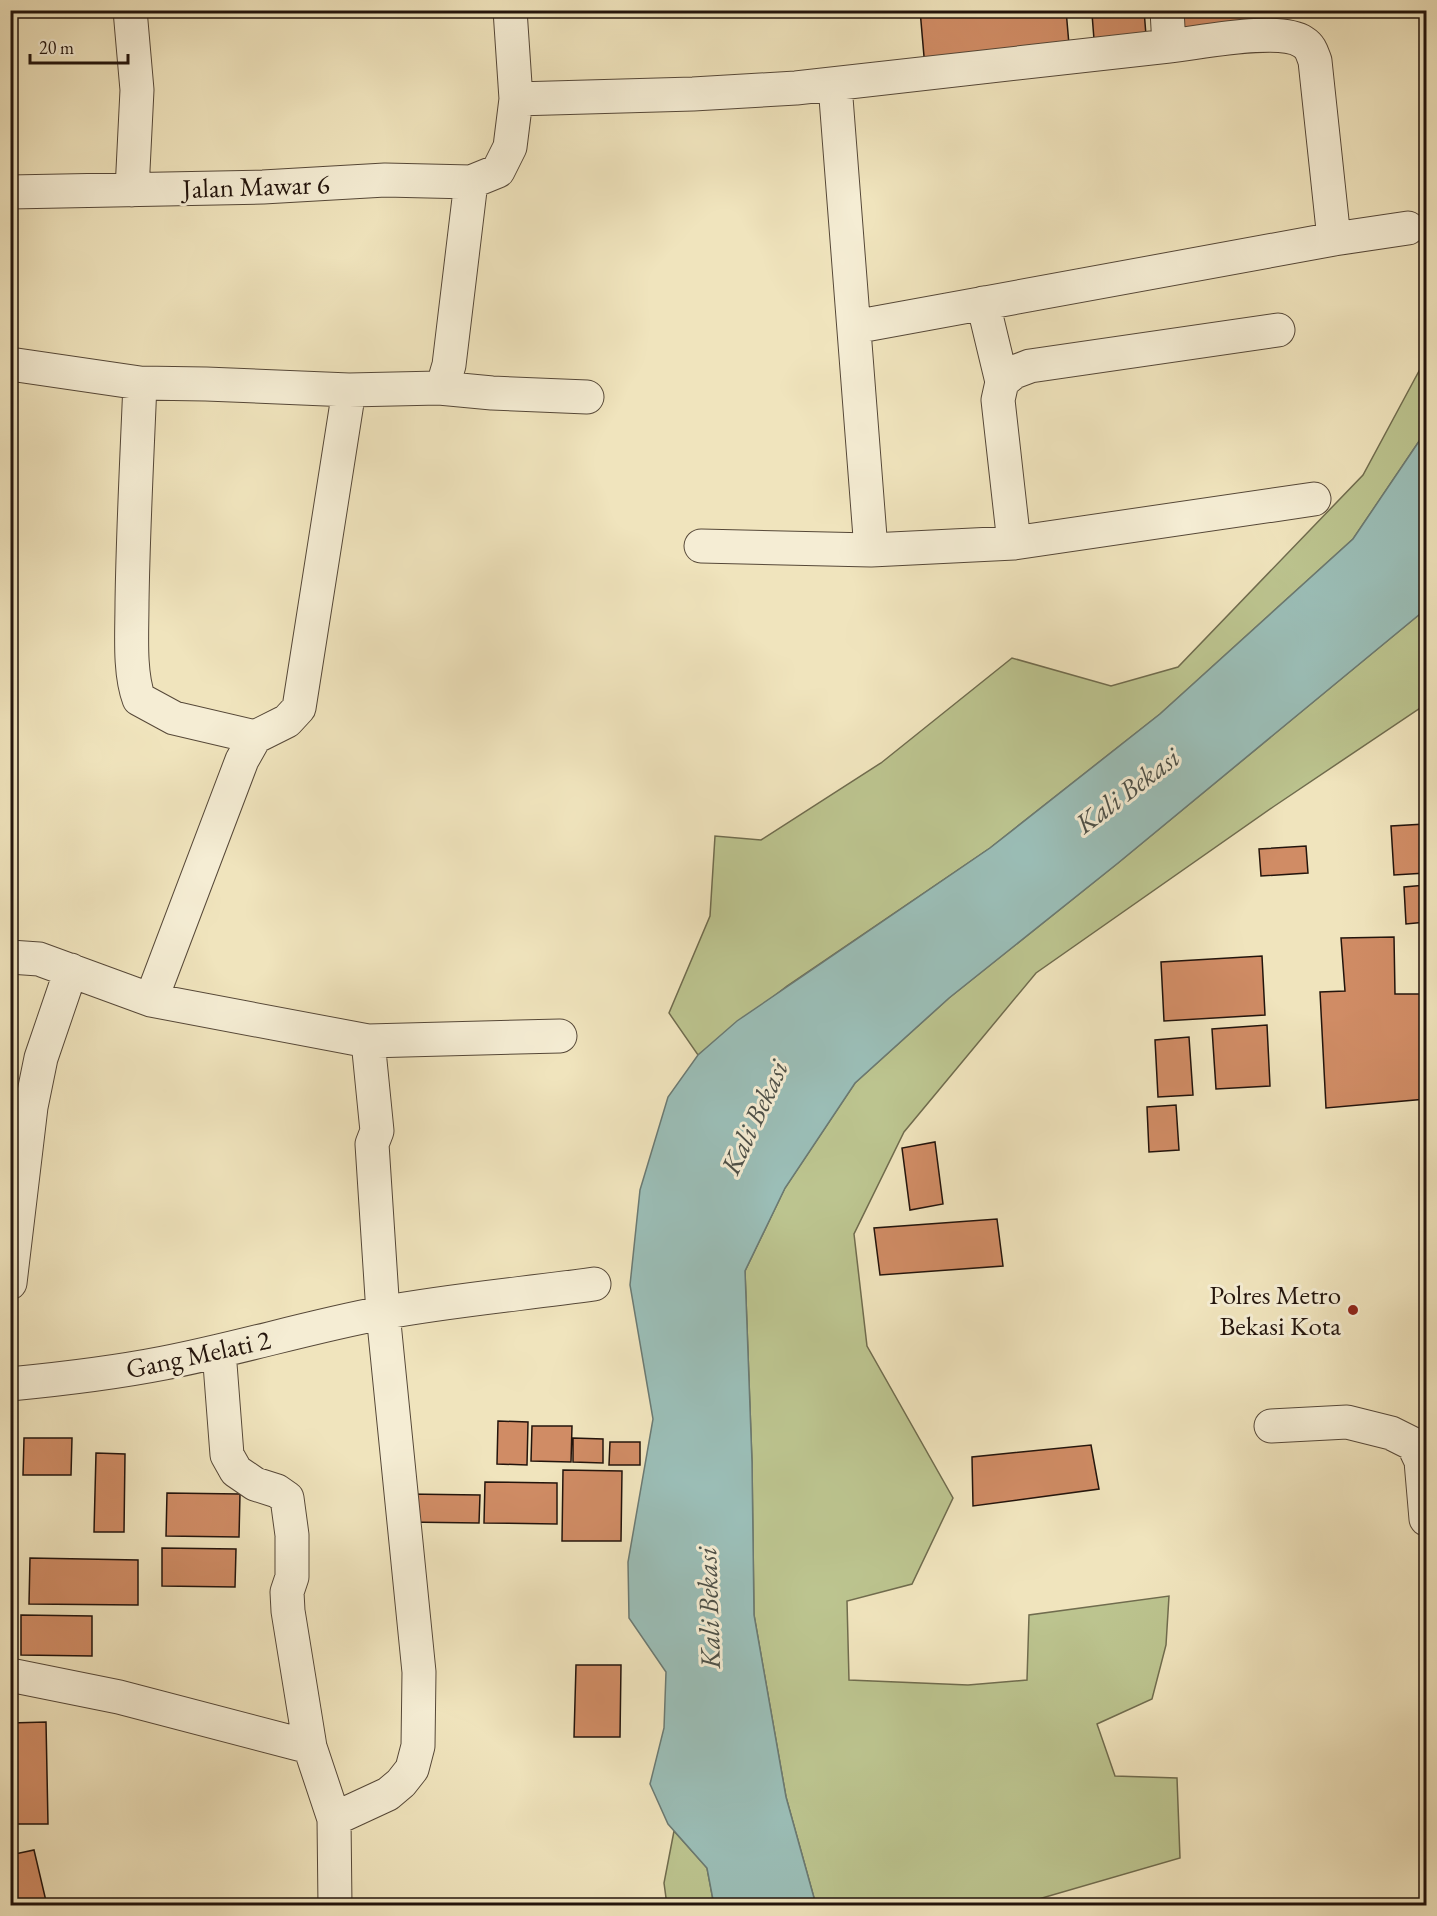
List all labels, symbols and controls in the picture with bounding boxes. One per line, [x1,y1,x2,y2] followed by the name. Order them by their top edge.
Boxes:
[30,27,128,65] scale bar
[39,36,74,59] text: 20 m
[180,166,330,206] street label: Jalan Mawar 6
[1067,738,1188,842] water label: Kali Bekasi
[712,1053,797,1181] water label: Kali Bekasi
[1209,1277,1341,1343] place label: Polres Metro Bekasi Kota
[1346,1303,1360,1317] marker: Polres Metro Bekasi Kota
[123,1322,274,1386] street label: Gang Melati 2
[688,1545,728,1671] water label: Kali Bekasi

